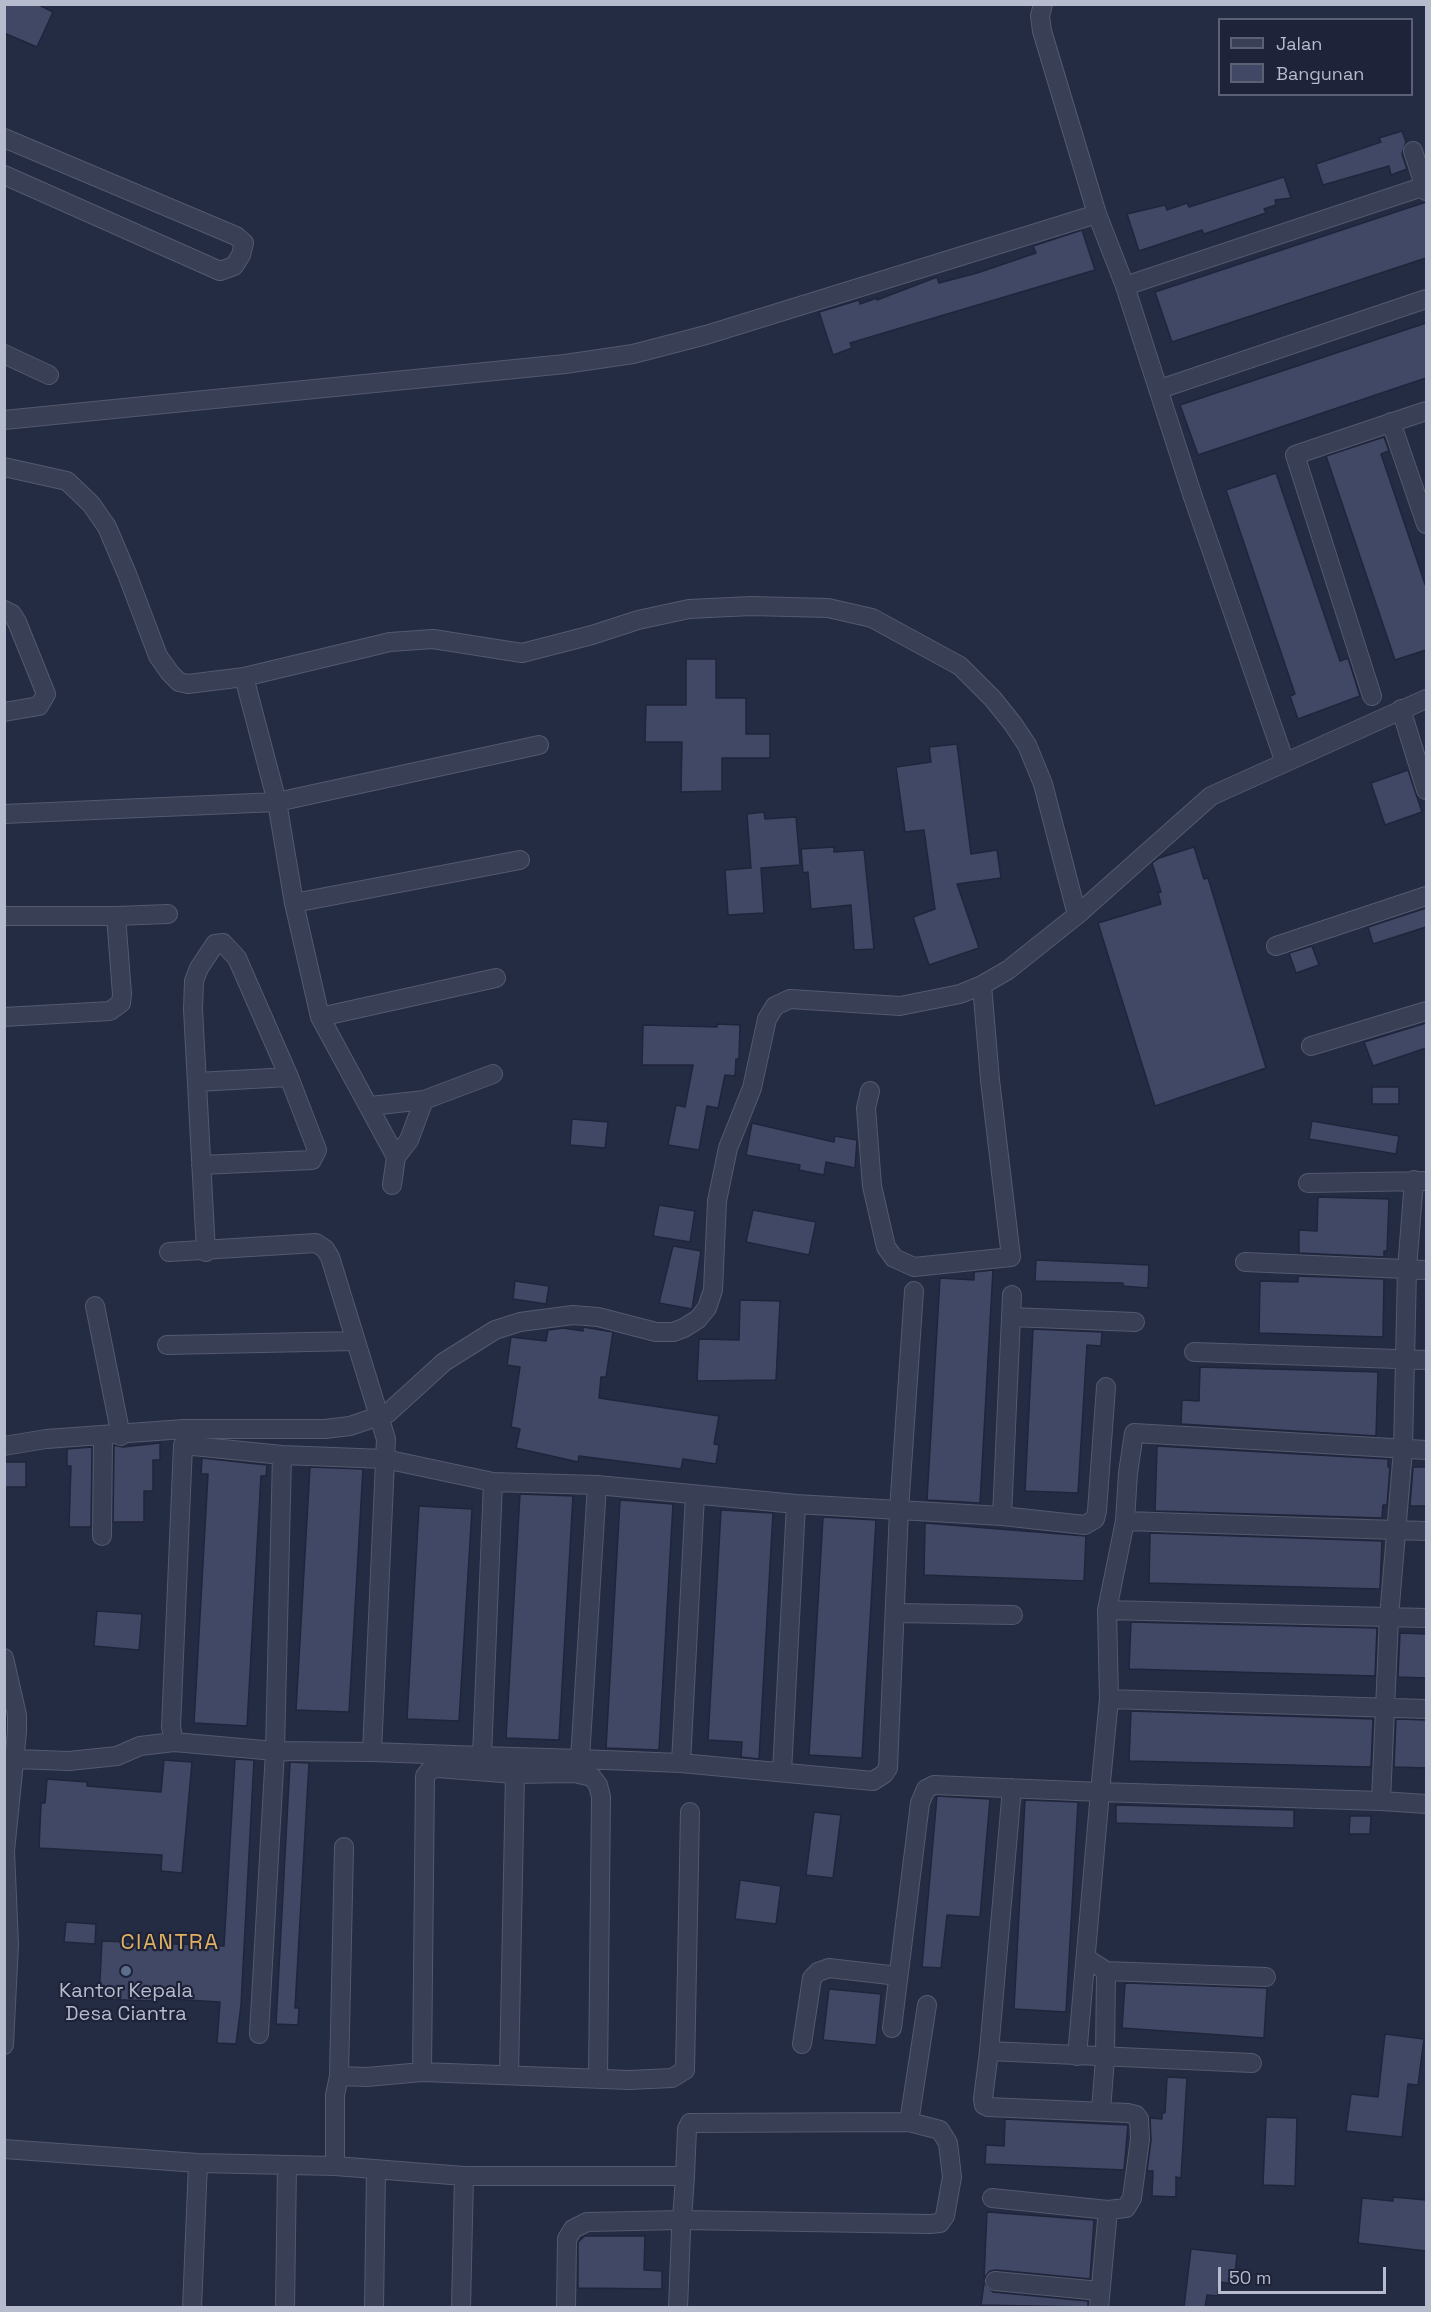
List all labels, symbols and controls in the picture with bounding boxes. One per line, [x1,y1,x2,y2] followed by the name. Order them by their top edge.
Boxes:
[1218,18,1413,96] legend
[1276,32,1322,55] text: Jalan
[1276,62,1364,85] text: Bangunan
[120,1930,220,1956] district label: CIANTRA
[119,1964,133,1978] marker: Kantor Kepala Desa Ciantra
[59,1980,193,2027] place label: Kantor Kepala Desa Ciantra
[1221,2255,1389,2293] scale bar
[1229,2266,1271,2289] text: 50 m

